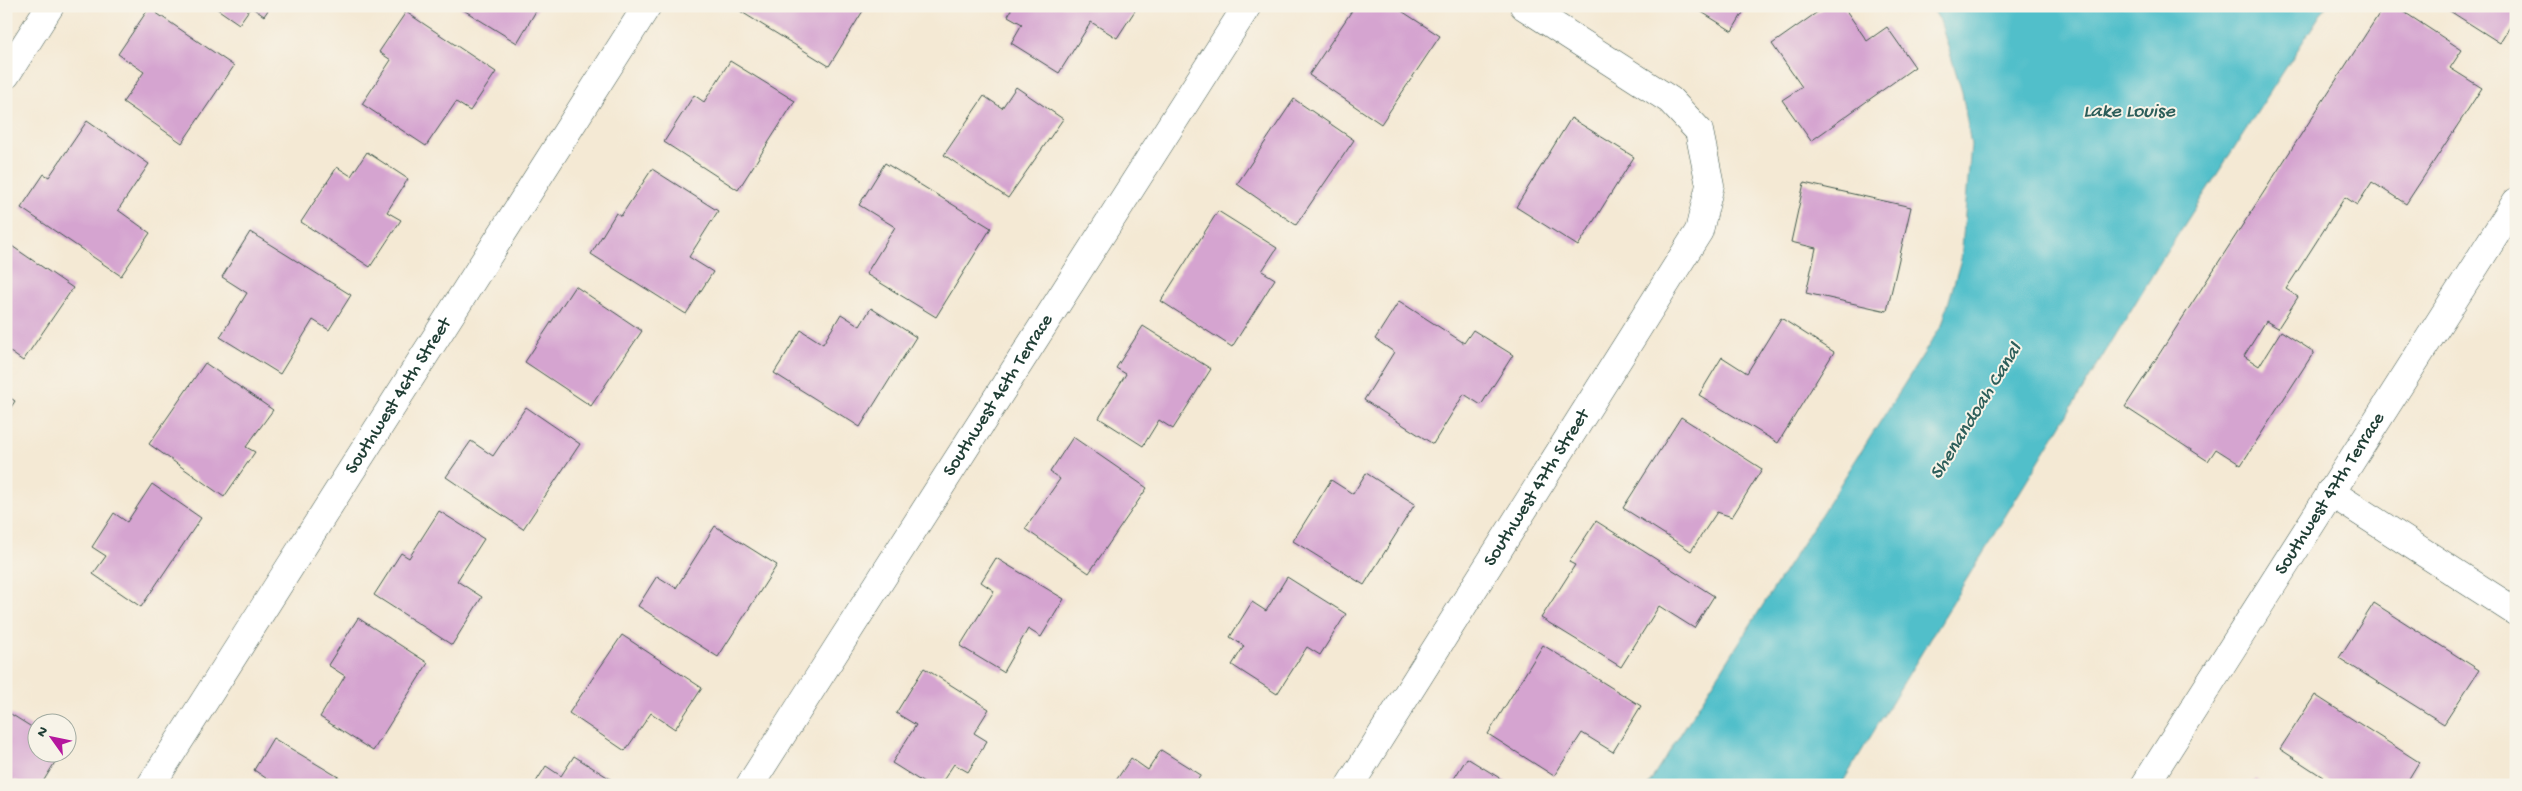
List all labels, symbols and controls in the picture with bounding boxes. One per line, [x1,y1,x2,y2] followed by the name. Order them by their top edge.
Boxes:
[2083,101,2175,124] water label: Lake Louise
[938,310,1059,481] street label: Southwest 46th Terrace
[340,312,458,479] street label: Southwest 46th Street
[1926,338,2029,484] water label: Shenandoah Canal
[1479,403,1596,571] street label: Southwest 47th Street
[2270,408,2391,580] street label: Southwest 47th Terrace
[28,714,78,764] north arrow
[34,724,53,741] text: N

